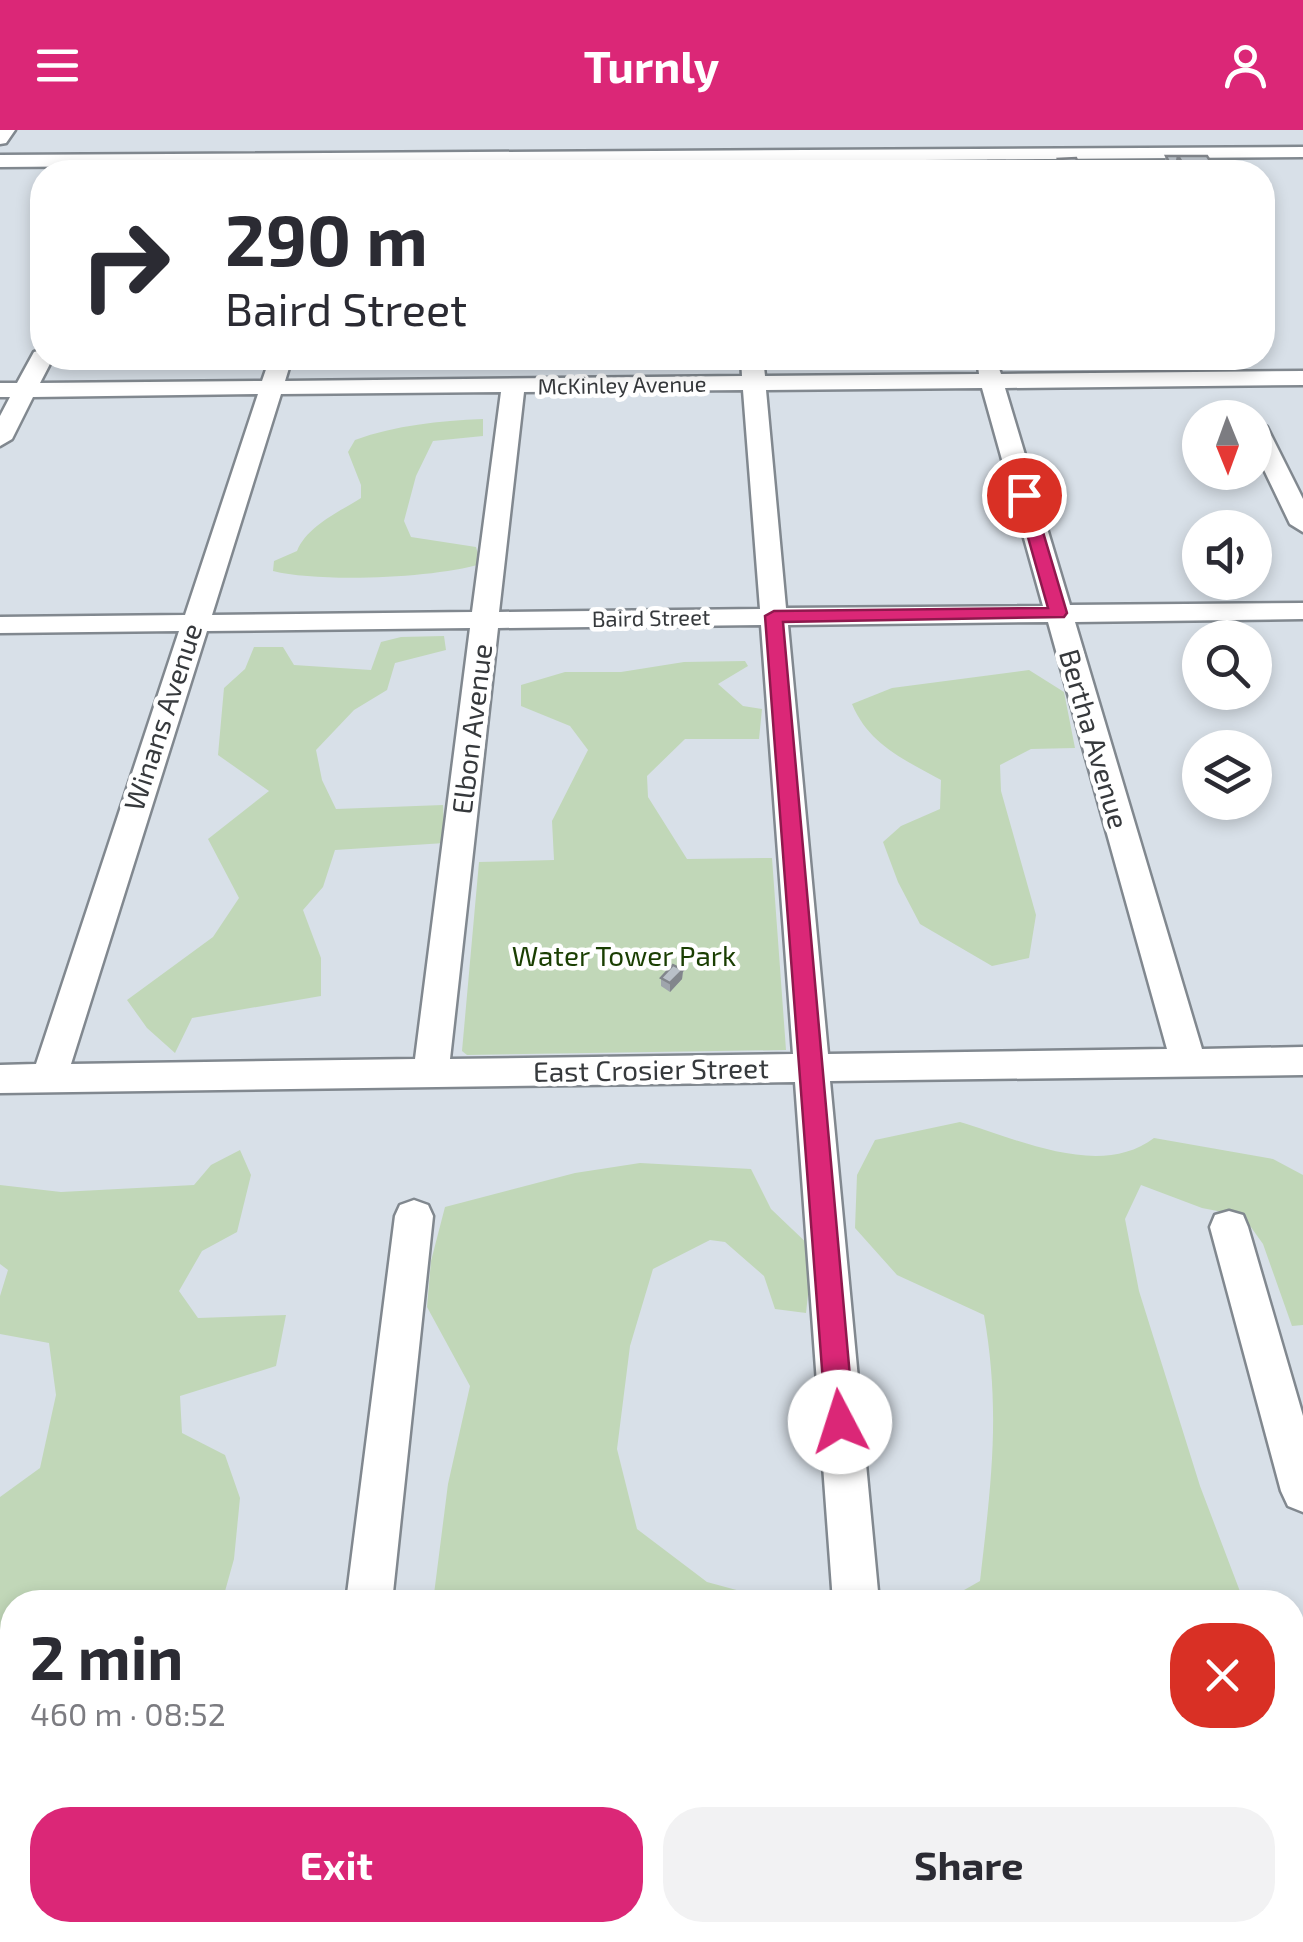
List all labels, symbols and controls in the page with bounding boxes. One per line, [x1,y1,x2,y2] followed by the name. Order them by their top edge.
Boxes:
[30,38,85,93] icon: menu
[584,38,719,92] text: Turnly
[1218,38,1273,93] icon: person
[225,196,428,280] text: 290 m
[60,200,190,330] icon: right
[225,281,467,335] text: Baird Street
[537,370,707,398] street label: McKinley Avenue
[1182,400,1272,490] north arrow
[1182,400,1272,820] map controls
[982,453,1067,538] pin
[997,468,1052,523] icon: arrive
[1182,510,1272,600] button: sound
[592,603,710,631] street label: Baird Street
[116,619,208,815] street label: Winans Avenue
[1182,620,1272,710] button: search
[444,642,498,816] street label: Elbon Avenue
[1053,645,1137,832] street label: Bertha Avenue
[1182,730,1272,820] button: layers
[512,938,736,972] park label: Water Tower Park
[533,1050,769,1088] street label: East Crosier Street
[788,1370,892,1474] position arrow
[30,1620,183,1692] text: 2 min
[1170,1623,1275,1728] button: close
[30,1694,226,1732] text: 460 m · 08:52
[30,1807,643,1922] button: Exit
[663,1807,1275,1922] button: Share

